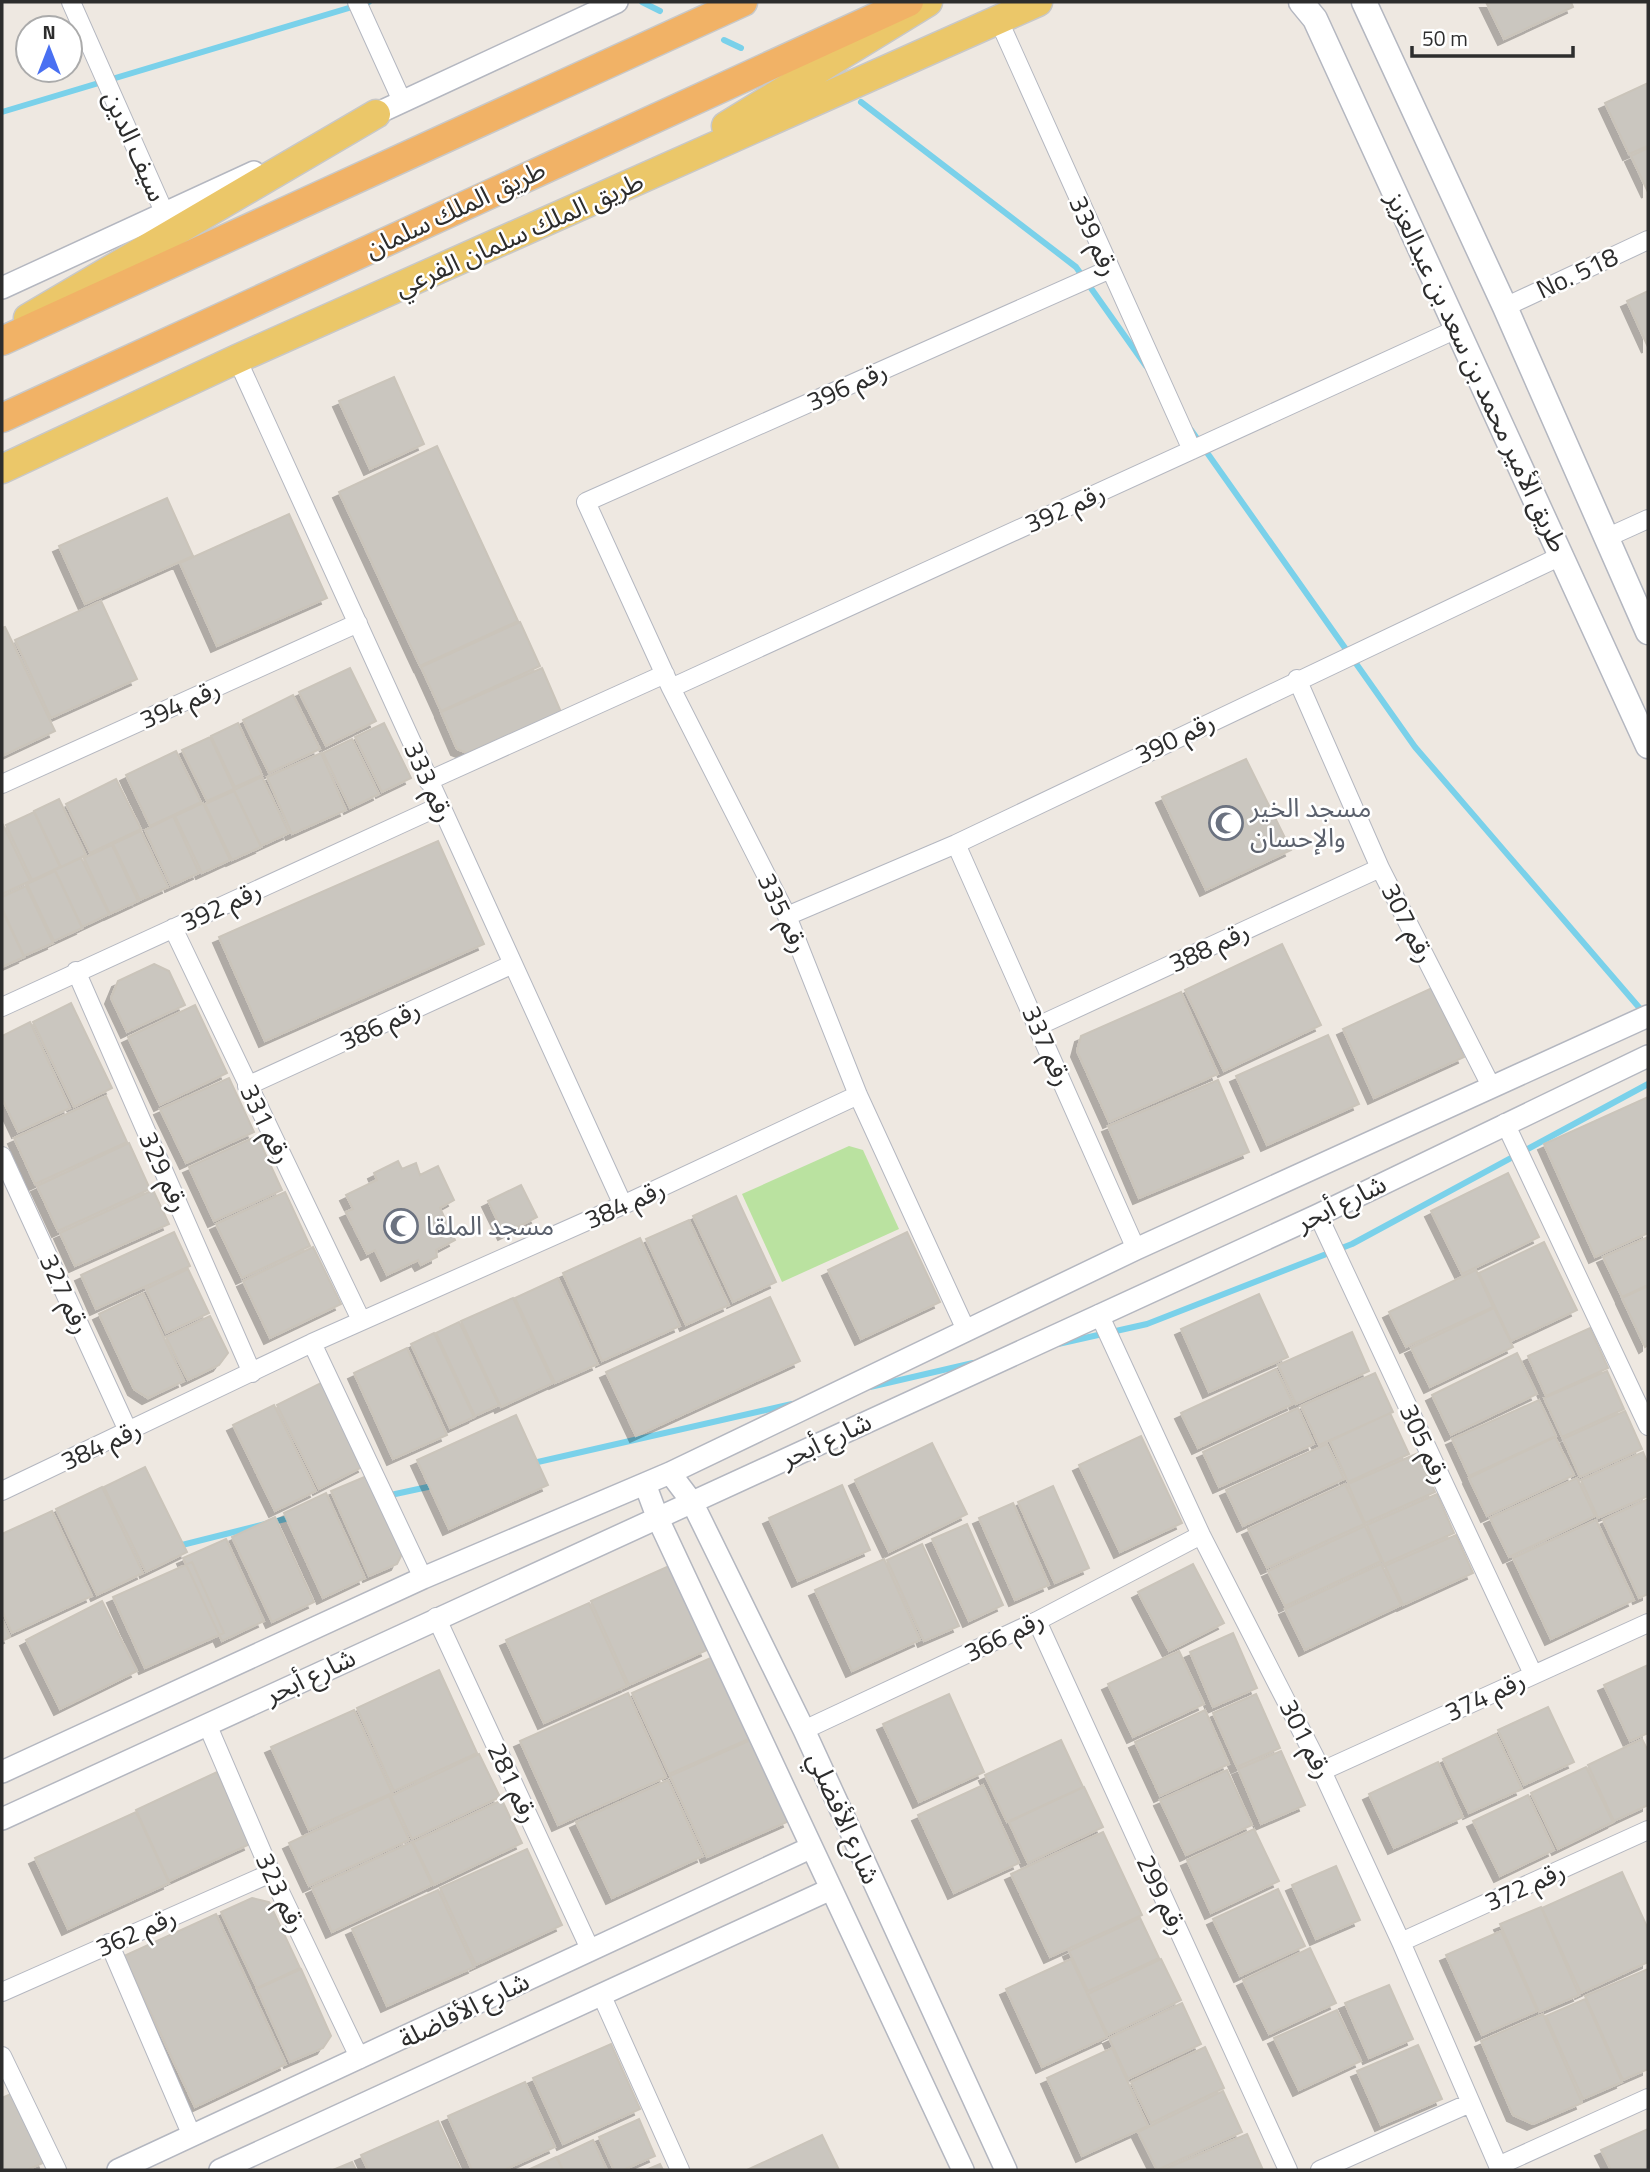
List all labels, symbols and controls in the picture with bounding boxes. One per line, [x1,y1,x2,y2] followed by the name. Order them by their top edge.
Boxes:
[14,14,84,84] north arrow
[1412,14,1573,58] scale bar
[42,17,56,46] text: N
[1422,22,1468,54] text: 50 m
[94,84,177,208] street label: سيف الدين
[358,150,552,268] street label: طريق الملك سلمان
[388,161,650,307] street label: طريق الملك سلمان الفرعي
[1376,184,1578,559] street label: طريق الأمير محمد بن سعد بن عبدالعزيز
[1059,189,1129,283] street label: رقم 339
[1529,237,1624,308] street label: No. 518
[800,351,894,421] street label: رقم 396
[1018,473,1112,543] street label: رقم 392
[133,669,227,739] street label: رقم 394
[1128,702,1222,774] street label: رقم 390
[394,735,464,829] street label: رقم 333
[1249,788,1371,857] place label: مسجد الخير والإحسان
[1207,804,1245,842] mosque icon: مسجد الخير والإحسان
[747,866,819,960] street label: رقم 335
[174,870,268,942] street label: رقم 392
[1371,876,1445,970] street label: رقم 307
[1162,911,1256,983] street label: رقم 388
[333,989,427,1061] street label: رقم 386
[1012,999,1082,1093] street label: رقم 337
[230,1077,302,1171] street label: رقم 331
[129,1125,199,1219] street label: رقم 329
[1288,1164,1393,1242] street label: شارع أبحر
[578,1169,672,1239] street label: رقم 384
[426,1206,554,1245] place label: مسجد الملقا
[382,1207,420,1245] mosque icon: مسجد الملقا
[29,1247,101,1341] street label: رقم 327
[1389,1397,1461,1491] street label: رقم 305
[773,1402,878,1478] street label: شارع أبحر
[54,1409,148,1481] street label: رقم 384
[957,1600,1051,1672] street label: رقم 366
[257,1638,362,1714] street label: شارع أبحر
[1438,1660,1532,1732] street label: رقم 374
[1269,1692,1343,1786] street label: رقم 301
[477,1736,549,1830] street label: رقم 281
[797,1745,891,1891] street label: شارع الأفضلي
[245,1846,317,1940] street label: رقم 323
[1126,1848,1198,1942] street label: رقم 299
[1478,1851,1572,1921] street label: رقم 372
[89,1897,183,1967] street label: رقم 362
[392,1961,536,2058] street label: شارع الأفاضلة

